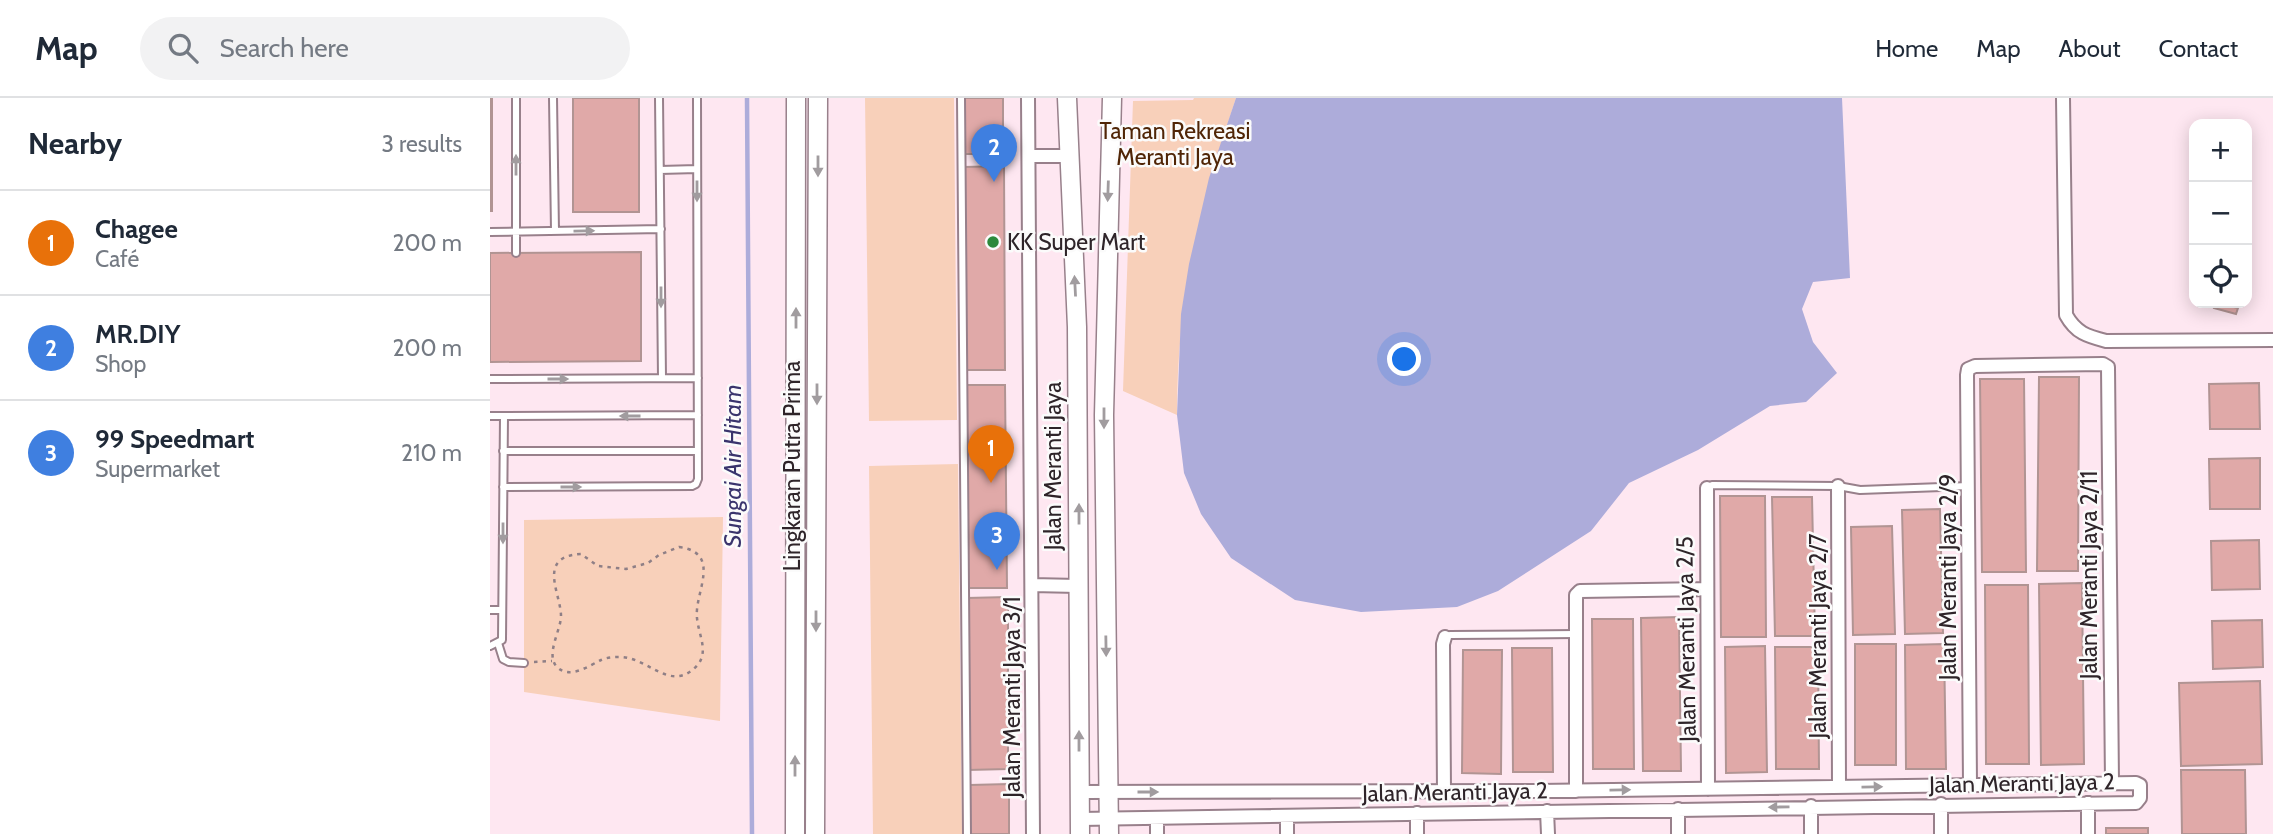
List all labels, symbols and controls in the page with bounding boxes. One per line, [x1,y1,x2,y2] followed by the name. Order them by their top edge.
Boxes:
[140,17,630,80] search box
[35,28,98,68] text: Map
[164,29,202,67] icon: search
[220,32,349,64] text: Search here
[1875,34,1938,63] text: Home
[1976,34,2021,63] text: Map
[2059,34,2121,63] text: About
[2159,34,2238,63] text: Contact
[1100,117,1250,171] park label: Taman Rekreasi Meranti Jaya
[2189,119,2252,308] map controls
[2189,119,2252,182] button: +
[971,124,1017,182] pin: 2
[28,125,122,162] text: Nearby
[381,130,462,158] text: 3 results
[510,154,522,176] one-way arrow
[812,155,824,177] one-way arrow
[691,180,703,202] one-way arrow
[1102,180,1114,202] one-way arrow
[2189,182,2252,245] button: −
[95,213,178,245] text: Chagee
[574,225,596,236] one-way arrow
[1007,228,1145,256] place label: KK Super Mart
[47,229,55,257] text: 1
[392,229,462,257] text: 200 m
[985,234,1001,250] marker: KK Super Mart
[95,245,139,273] text: Café
[2189,245,2252,308] button: locate
[1069,275,1080,297] one-way arrow
[655,287,667,309] one-way arrow
[790,307,802,329] one-way arrow
[95,318,180,350] text: MR.DIY
[45,334,57,362] text: 2
[392,334,462,362] text: 200 m
[1387,342,1421,376] your location
[95,350,146,378] text: Shop
[778,361,806,571] street label: Lingkaran Putra Prima
[547,373,569,385] one-way arrow
[1039,382,1067,551] street label: Jalan Meranti Jaya
[811,383,823,405] one-way arrow
[718,385,747,547] water label: Sungai Air Hitam
[1098,407,1110,429] one-way arrow
[618,410,640,422] one-way arrow
[95,423,255,455] text: 99 Speedmart
[968,425,1014,483] pin: 1
[45,439,57,467] text: 3
[401,439,462,467] text: 210 m
[95,455,220,483] text: Supermarket
[2075,471,2103,680] street label: Jalan Meranti Jaya 2/11
[1934,474,1962,681] street label: Jalan Meranti Jaya 2/9
[561,481,583,493] one-way arrow
[1073,503,1085,525] one-way arrow
[974,512,1020,570] pin: 3
[497,523,509,545] one-way arrow
[1804,533,1832,739] street label: Jalan Meranti Jaya 2/7
[1670,536,1702,743] street label: Jalan Meranti Jaya 2/5
[998,596,1026,799] street label: Jalan Meranti Jaya 3/1
[810,610,822,632] one-way arrow
[1100,635,1112,657] one-way arrow
[1073,730,1085,752] one-way arrow
[789,755,801,777] one-way arrow
[1928,767,2115,799] street label: Jalan Meranti Jaya 2
[1361,776,1548,808] street label: Jalan Meranti Jaya 2
[1862,781,1884,792] one-way arrow
[1610,784,1632,796] one-way arrow
[1137,786,1159,798] one-way arrow
[1768,801,1790,813] one-way arrow

